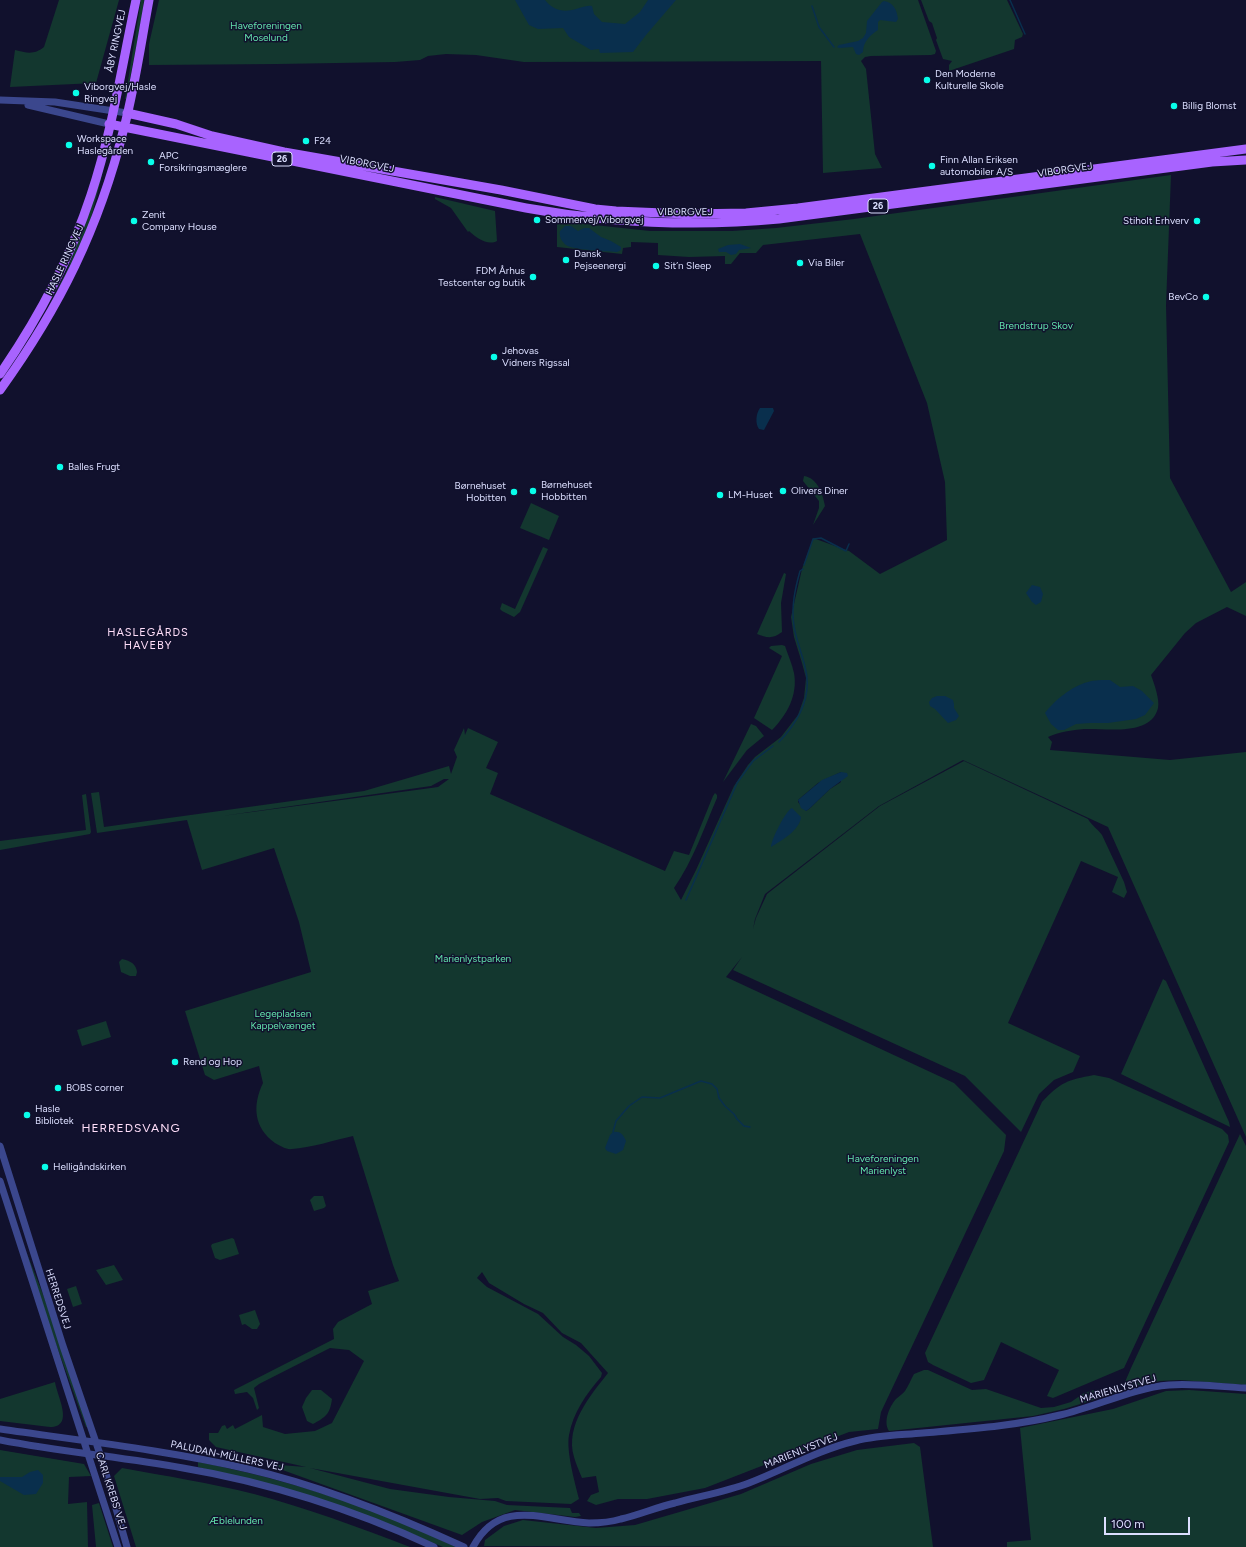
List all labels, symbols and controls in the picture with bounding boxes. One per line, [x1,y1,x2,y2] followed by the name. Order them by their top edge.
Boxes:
[104,9,128,73] street label: ÅBY RINGVEJ
[230,20,302,44] park label: Haveforeningen Moselund
[935,68,1004,92] place label: Den Moderne Kulturelle Skole
[922,75,932,85] marker: Den Moderne Kulturelle Skole
[84,81,156,104] place label: Viborgvej/Hasle Ringvej
[71,88,81,98] marker: Viborgvej/Hasle Ringvej
[1182,100,1237,112] place label: Billig Blomst
[1169,101,1179,111] marker: Billig Blomst
[77,133,133,156] place label: Workspace Haslegården
[314,135,331,147] place label: F24
[301,136,311,146] marker: F24
[64,140,74,150] marker: Workspace Haslegården
[159,150,247,174] place label: APC Forsikringsmæglere
[272,152,292,166] road number: 26
[339,153,395,175] street label: VIBORGVEJ
[940,154,1018,178] place label: Finn Allan Eriksen automobiler A/S
[146,157,156,167] marker: APC Forsikringsmæglere
[1037,160,1093,180] street label: VIBORGVEJ
[927,161,937,171] marker: Finn Allan Eriksen automobiler A/S
[868,199,888,213] road number: 26
[657,206,713,218] street label: VIBORGVEJ
[142,209,217,232] place label: Zenit Company House
[545,214,643,226] place label: Sommervej/Viborgvej
[532,215,542,225] marker: Sommervej/Viborgvej
[1123,215,1189,227] place label: Stiholt Erhverv
[129,216,139,226] marker: Zenit Company House
[1192,216,1202,226] marker: Stiholt Erhverv
[43,223,87,297] street label: HASLE RINGVEJ
[574,248,626,272] place label: Dansk Pejseenergi
[561,255,571,265] marker: Dansk Pejseenergi
[808,257,844,269] place label: Via Biler
[795,258,805,268] marker: Via Biler
[664,260,711,272] place label: Sit’n Sleep
[651,261,661,271] marker: Sit’n Sleep
[438,265,525,288] place label: FDM Århus Testcenter og butik
[528,272,538,282] marker: FDM Århus Testcenter og butik
[1168,291,1198,303] place label: BevCo
[1201,292,1211,302] marker: BevCo
[999,320,1073,332] park label: Brendstrup Skov
[502,345,570,368] place label: Jehovas Vidners Rigssal
[489,352,499,362] marker: Jehovas Vidners Rigssal
[68,461,120,473] place label: Balles Frugt
[55,462,65,472] marker: Balles Frugt
[541,479,592,502] place label: Børnehuset Hobbitten
[455,480,506,504] place label: Børnehuset Hobitten
[791,485,848,497] place label: Olivers Diner
[528,486,538,496] marker: Børnehuset Hobbitten
[778,486,788,496] marker: Olivers Diner
[509,487,519,497] marker: Børnehuset Hobitten
[728,489,773,501] place label: LM-Huset
[715,490,725,500] marker: LM-Huset
[107,626,189,652] district label: HASLEGÅRDS HAVEBY
[435,953,511,965] park label: Marienlystparken
[250,1008,316,1032] park label: Legepladsen Kappelvænget
[183,1056,242,1068] place label: Rend og Hop
[170,1057,180,1067] marker: Rend og Hop
[66,1082,124,1094] place label: BOBS corner
[53,1083,63,1093] marker: BOBS corner
[35,1103,74,1126] place label: Hasle Bibliotek
[22,1110,32,1120] marker: Hasle Bibliotek
[81,1121,181,1135] district label: HERREDSVANG
[847,1153,919,1176] park label: Haveforeningen Marienlyst
[53,1161,126,1173] place label: Helligåndskirken
[40,1162,50,1172] marker: Helligåndskirken
[43,1267,73,1331] street label: HERREDSVEJ
[1079,1372,1157,1406] street label: MARIENLYSTVEJ
[762,1431,840,1471] street label: MARIENLYSTVEJ
[169,1438,285,1474] street label: PALUDAN-MÜLLERS VEJ
[93,1451,129,1531] street label: CARL KREBS' VEJ
[1106,1509,1192,1535] scale bar
[209,1515,263,1527] park label: Æblelunden
[1111,1517,1145,1531] text: 100 m

